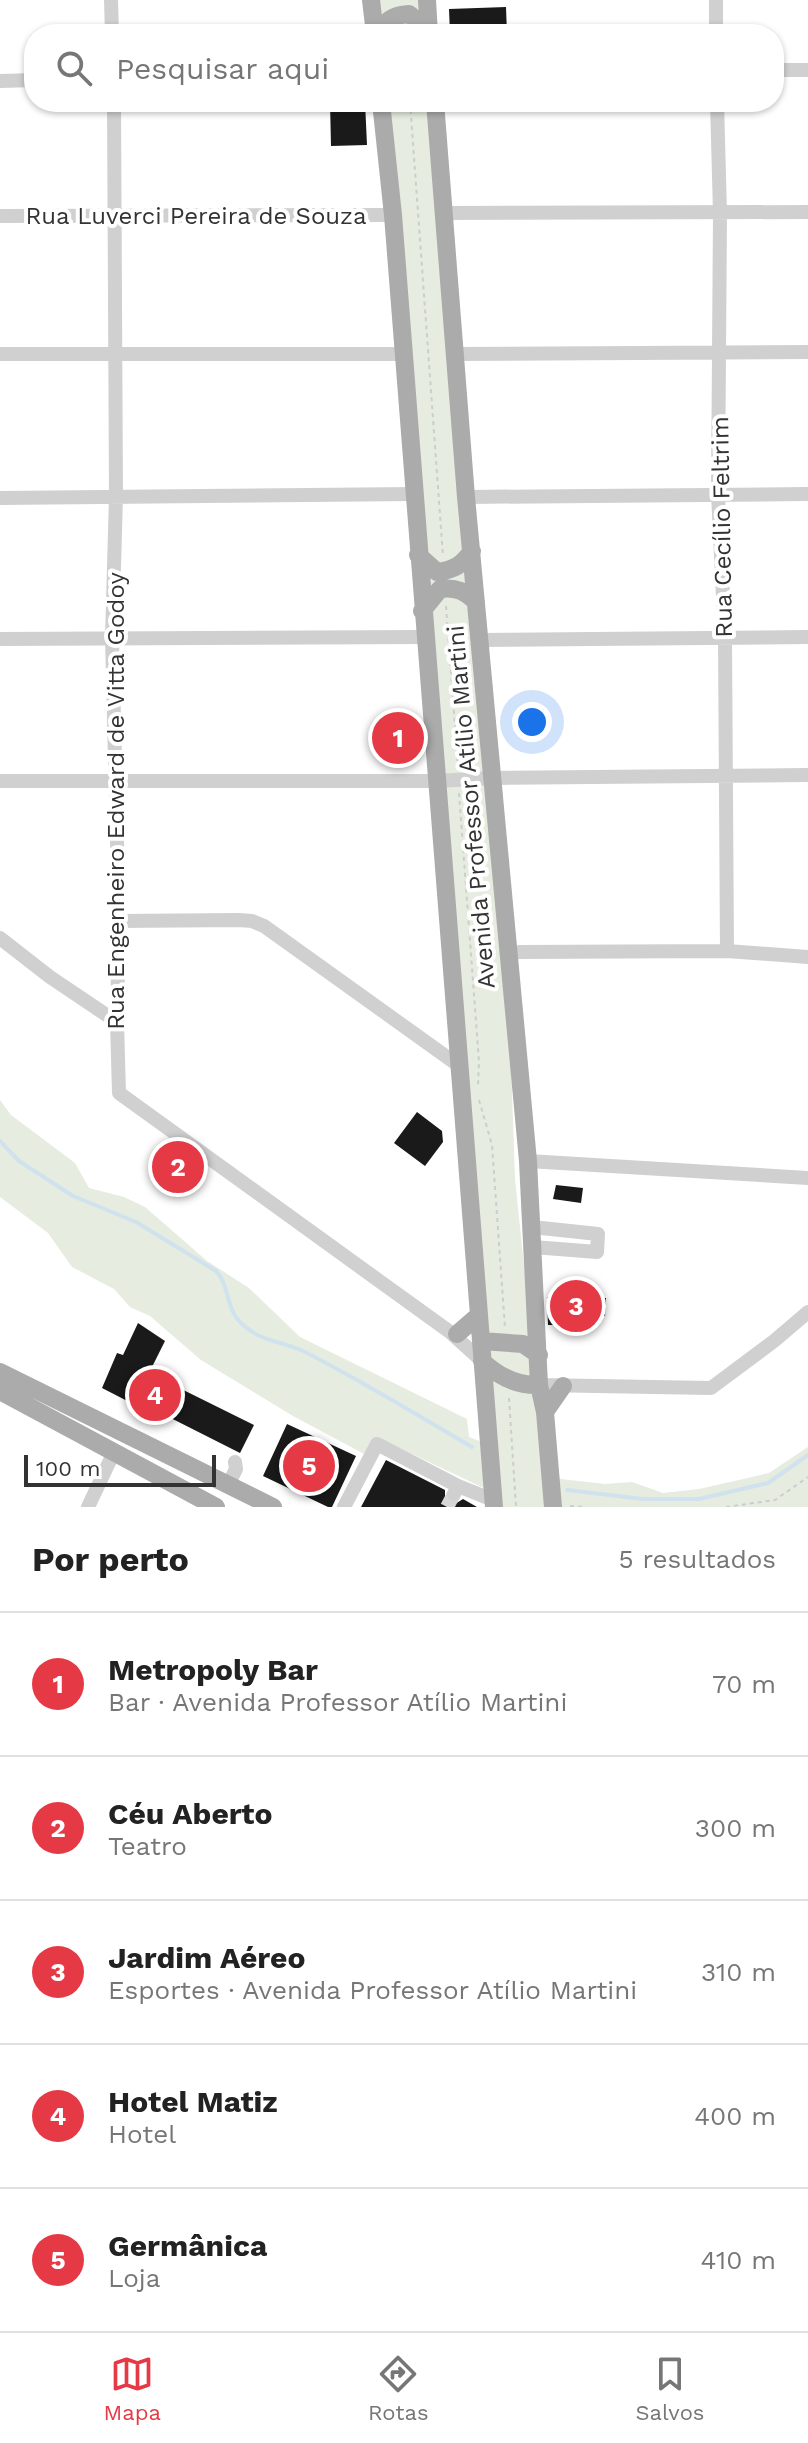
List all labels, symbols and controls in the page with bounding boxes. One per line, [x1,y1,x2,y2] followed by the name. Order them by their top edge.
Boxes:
[24,24,784,112] search box
[52,46,96,90] icon: search
[116,51,329,86] text: Pesquisar aqui
[25,202,367,230] street label: Rua Luverci Pereira de Souza
[706,416,738,638] street label: Rua Cecílio Feltrim
[102,572,130,1030] street label: Rua Engenheiro Edward de Vitta Godoy
[441,624,501,990] street label: Avenida Professor Atílio Martini
[512,702,552,742] your location
[372,708,424,768] pin: 1
[152,1137,204,1197] pin: 2
[550,1276,602,1336] pin: 3
[129,1365,181,1425] pin: 4
[283,1436,335,1496] pin: 5
[24,1451,216,1487] scale bar
[36,1456,100,1481] text: 100 m
[32,1539,189,1579] text: Por perto
[618,1544,776,1574] text: 5 resultados
[108,1652,318,1687] text: Metropoly Bar
[52,1669,64,1699] text: 1
[712,1669,776,1699] text: 70 m
[108,1687,567,1717] text: Bar · Avenida Professor Atílio Martini
[108,1796,272,1831] text: Céu Aberto
[50,1813,66,1843] text: 2
[695,1813,776,1843] text: 300 m
[108,1831,187,1861] text: Teatro
[108,1940,305,1975] text: Jardim Aéreo
[50,1957,66,1987] text: 3
[701,1957,776,1987] text: 310 m
[108,1975,637,2005] text: Esportes · Avenida Professor Atílio Martini
[108,2084,278,2119] text: Hotel Matiz
[50,2101,66,2131] text: 4
[694,2101,776,2131] text: 400 m
[108,2119,176,2149] text: Hotel
[108,2228,267,2263] text: Germânica
[50,2245,66,2275] text: 5
[701,2245,776,2275] text: 410 m
[108,2263,160,2293] text: Loja
[104,2352,161,2425] tab: Mapa
[368,2352,429,2425] tab: Rotas
[636,2352,704,2425] tab: Salvos

